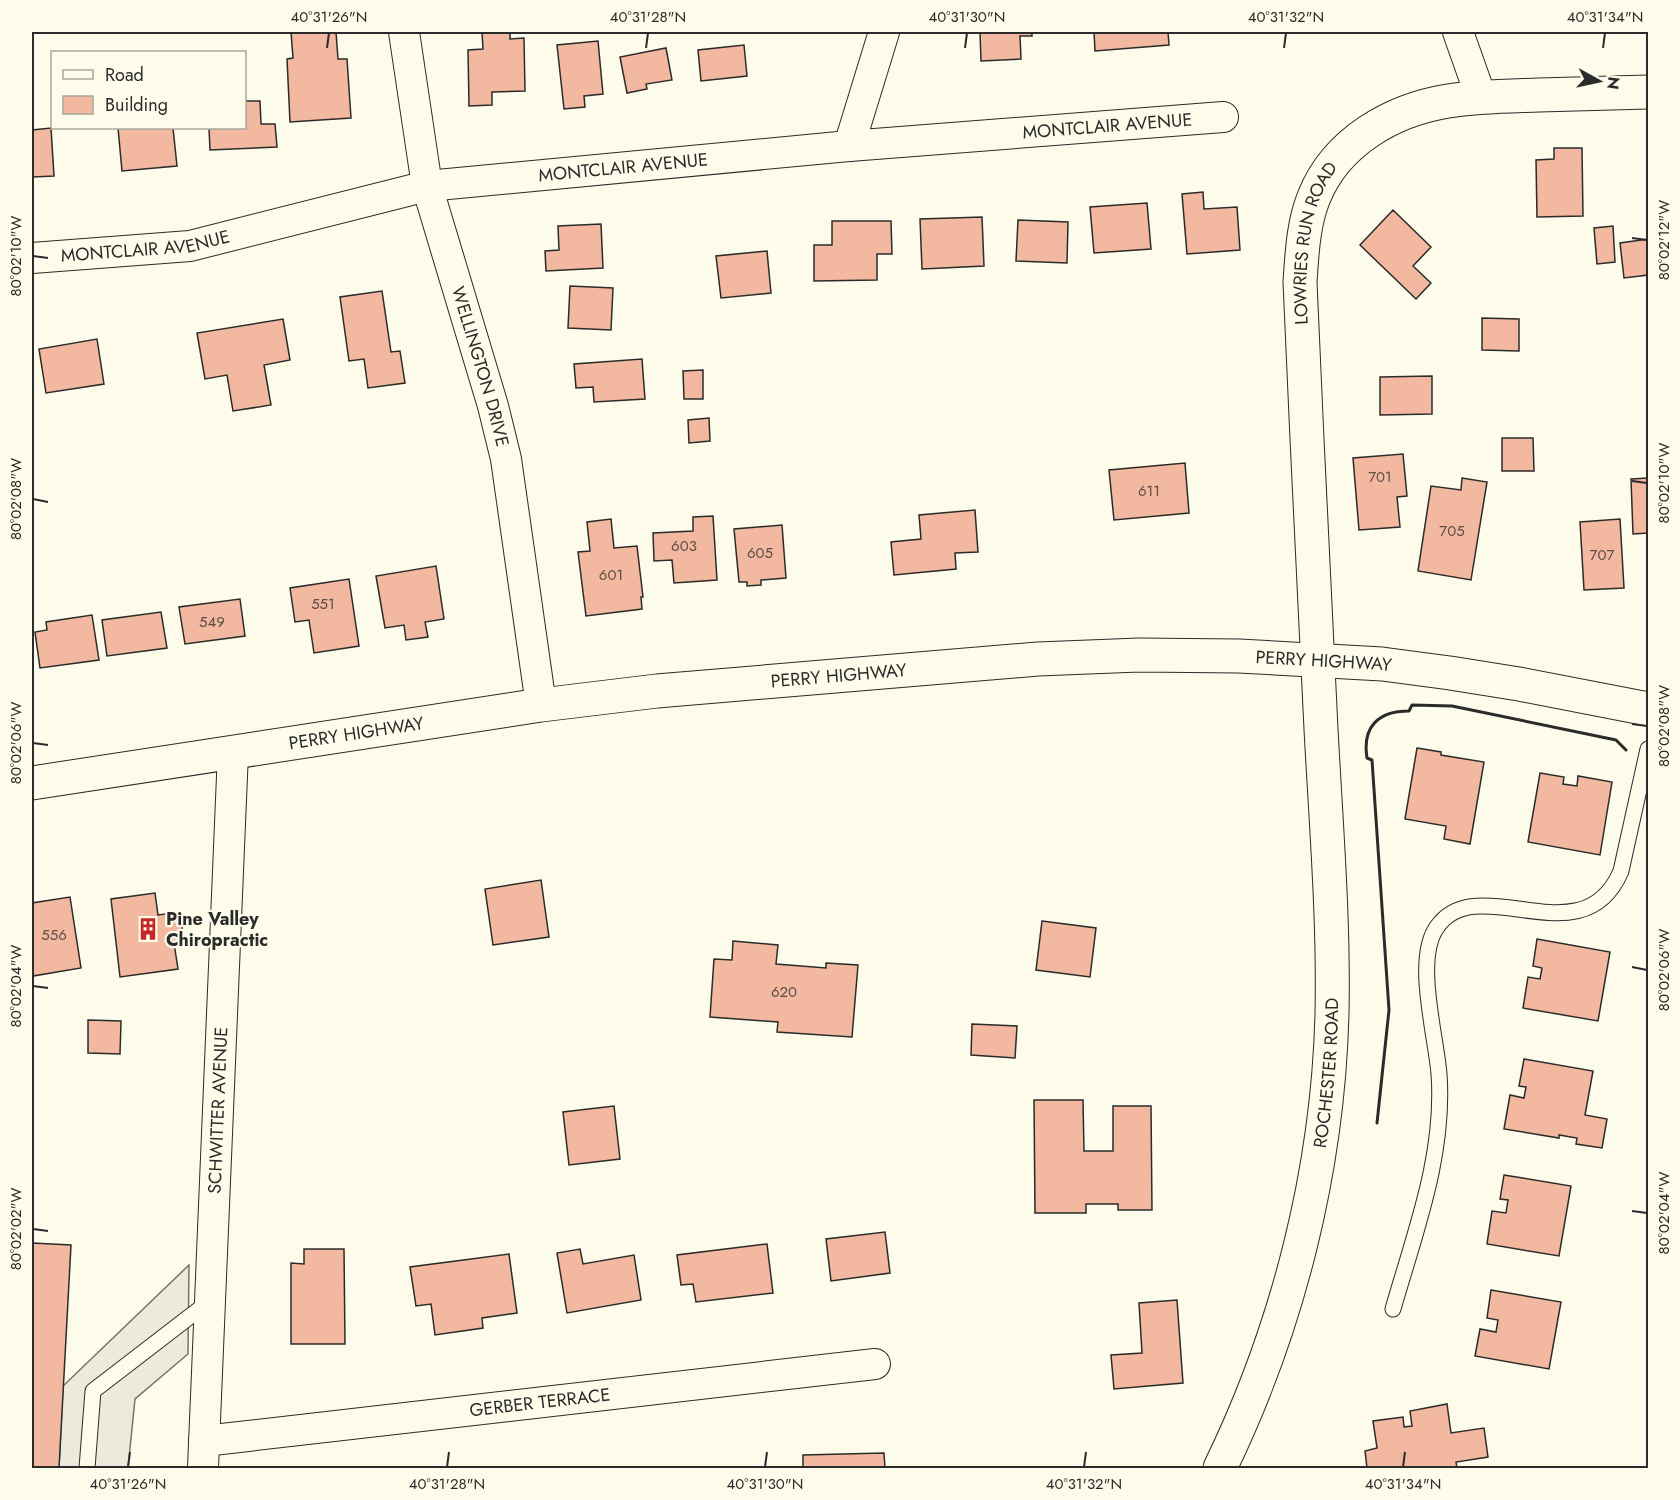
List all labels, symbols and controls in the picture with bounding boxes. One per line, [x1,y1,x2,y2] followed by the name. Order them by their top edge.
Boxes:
[291,6,367,28] text: 40°31'26"N
[610,6,686,28] text: 40°31'28"N
[929,6,1005,28] text: 40°31'30"N
[1248,6,1324,28] text: 40°31'32"N
[1567,6,1643,28] text: 40°31'34"N
[51,51,246,129] legend
[1569,51,1629,111] north arrow
[105,62,144,88] text: Road
[1601,75,1626,91] text: N
[105,92,168,118] text: Building
[1022,106,1193,145] street label: MONTCLAIR AVENUE
[537,146,709,188] street label: MONTCLAIR AVENUE
[1287,156,1344,325] street label: LOWRIES RUN ROAD
[1653,200,1675,280] text: 80°02'12"W
[5,215,27,296] text: 80°02'10"W
[60,223,233,269] street label: MONTCLAIR AVENUE
[445,283,515,449] street label: WELLINGTON DRIVE
[1653,442,1675,523] text: 80°02'10"W
[5,458,27,540] text: 80°02'08"W
[1368,466,1392,488] house number: 701
[1138,480,1160,502] house number: 611
[1439,520,1465,542] house number: 705
[671,535,697,557] house number: 603
[747,542,773,564] house number: 605
[1590,544,1614,566] house number: 707
[599,564,623,586] house number: 601
[311,593,335,615] house number: 551
[199,611,225,633] house number: 549
[1255,644,1394,678] street label: PERRY HIGHWAY
[770,657,909,694] street label: PERRY HIGHWAY
[1653,685,1675,767] text: 80°02'08"W
[5,702,27,784] text: 80°02'06"W
[287,710,426,756] street label: PERRY HIGHWAY
[166,906,268,953] place label: Pine Valley Chiropractic
[135,916,161,942] building icon: Pine Valley Chiropractic
[41,924,67,946] house number: 556
[1653,929,1675,1011] text: 80°02'06"W
[5,944,27,1027] text: 80°02'04"W
[771,981,797,1003] house number: 620
[1307,997,1345,1150] street label: ROCHESTER ROAD
[202,1026,234,1194] street label: SCHWITTER AVENUE
[1653,1171,1675,1254] text: 80°02'04"W
[5,1188,27,1270] text: 80°02'02"W
[468,1381,612,1423] street label: GERBER TERRACE
[90,1473,166,1495] text: 40°31'26"N
[409,1473,485,1495] text: 40°31'28"N
[727,1473,803,1495] text: 40°31'30"N
[1046,1473,1122,1495] text: 40°31'32"N
[1365,1473,1441,1495] text: 40°31'34"N

